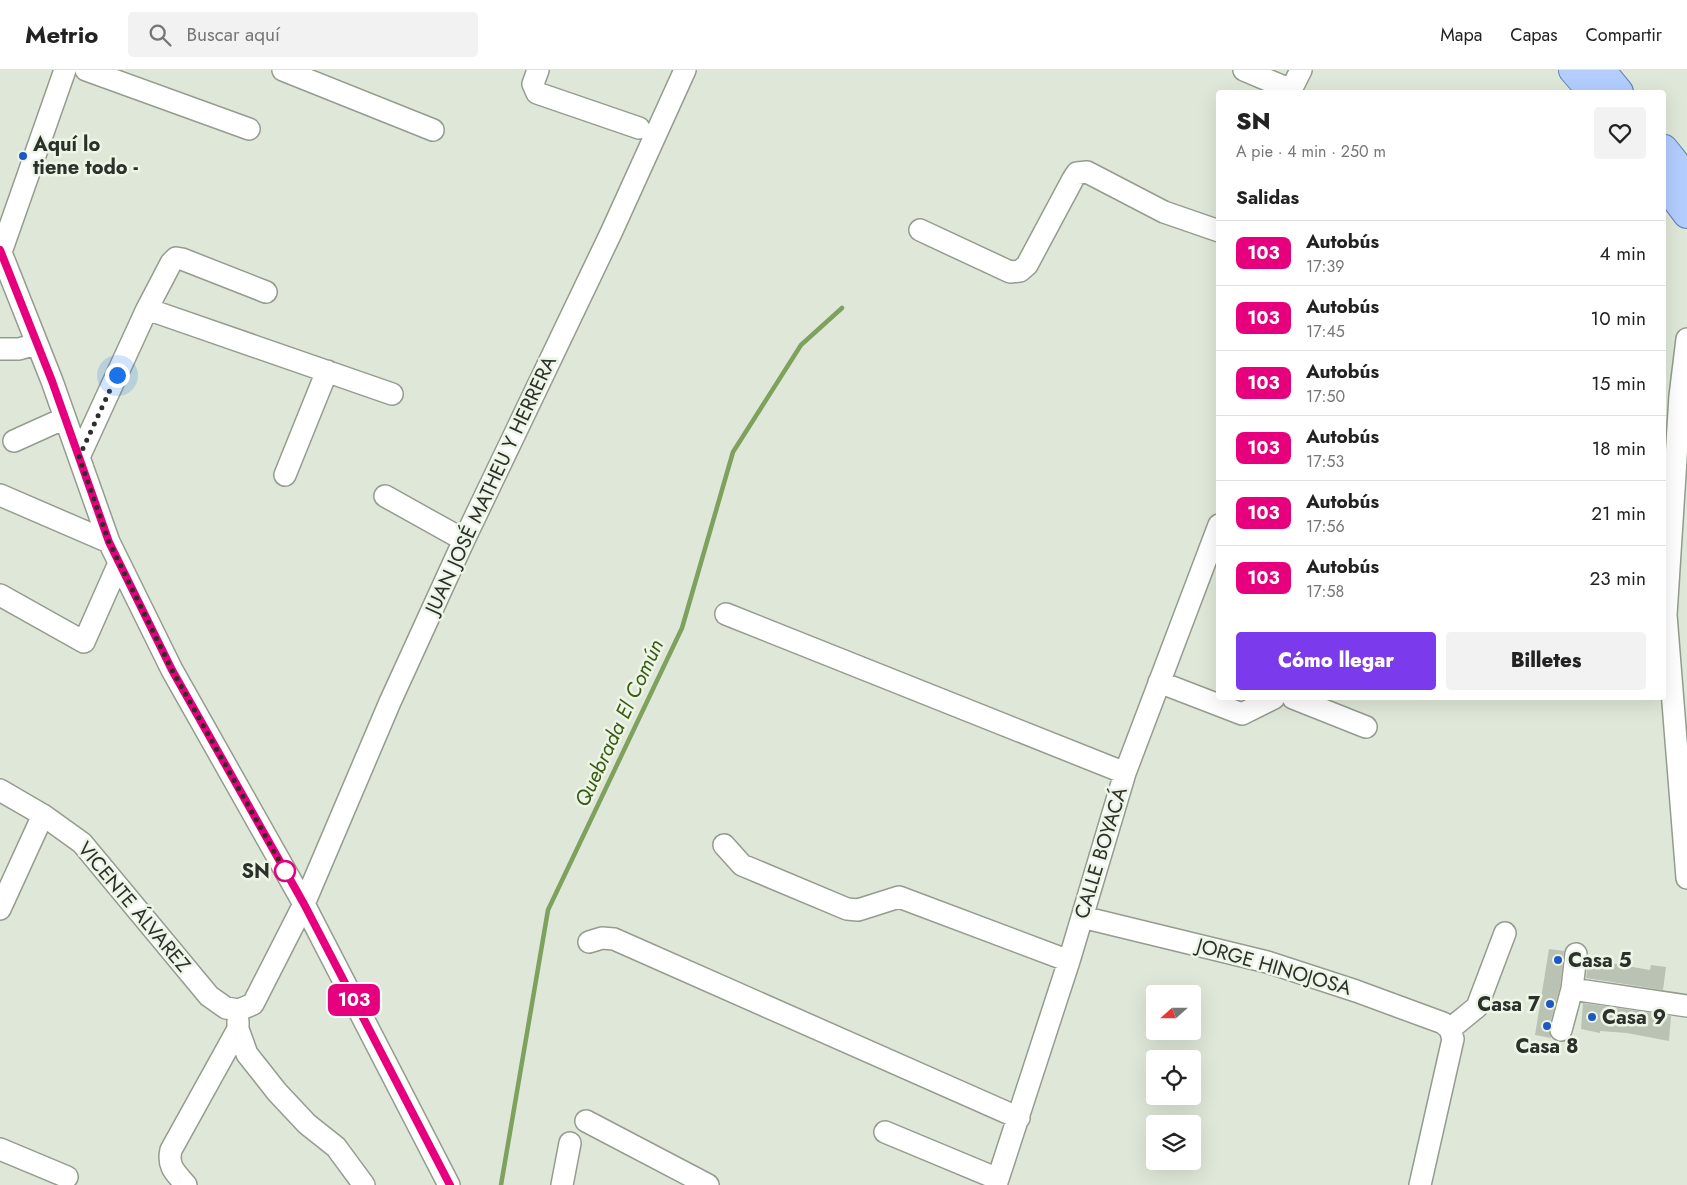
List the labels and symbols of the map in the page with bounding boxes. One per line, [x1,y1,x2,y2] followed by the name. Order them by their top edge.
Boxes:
[32,130,139,182] place label: Aquí lo tiene todo -
[17,150,29,162] marker: Aquí lo tiene todo -
[417,350,564,622] street label: JUAN JOSÉ MATHEU Y HERRERA
[105,363,130,388] your location
[567,634,671,812] water label: Quebrada El Común
[1067,783,1135,922] street label: CALLE BOYACÁ
[71,836,197,979] street label: VICENTE ÁLVAREZ
[242,857,270,886] place label: SN
[274,860,296,882] marker: SN
[1190,930,1355,1003] street label: JORGE HINOJOSA
[1568,946,1632,975] place label: Casa 5
[1552,954,1564,966] marker: Casa 5
[325,984,383,1016] line badge: 103
[1146,985,1201,1040] north arrow
[1477,990,1541,1019] place label: Casa 7
[1544,998,1556,1010] marker: Casa 7
[1602,1003,1666,1032] place label: Casa 9
[1586,1011,1598,1023] marker: Casa 9
[1541,1020,1553,1032] marker: Casa 8
[1515,1032,1579,1061] place label: Casa 8

